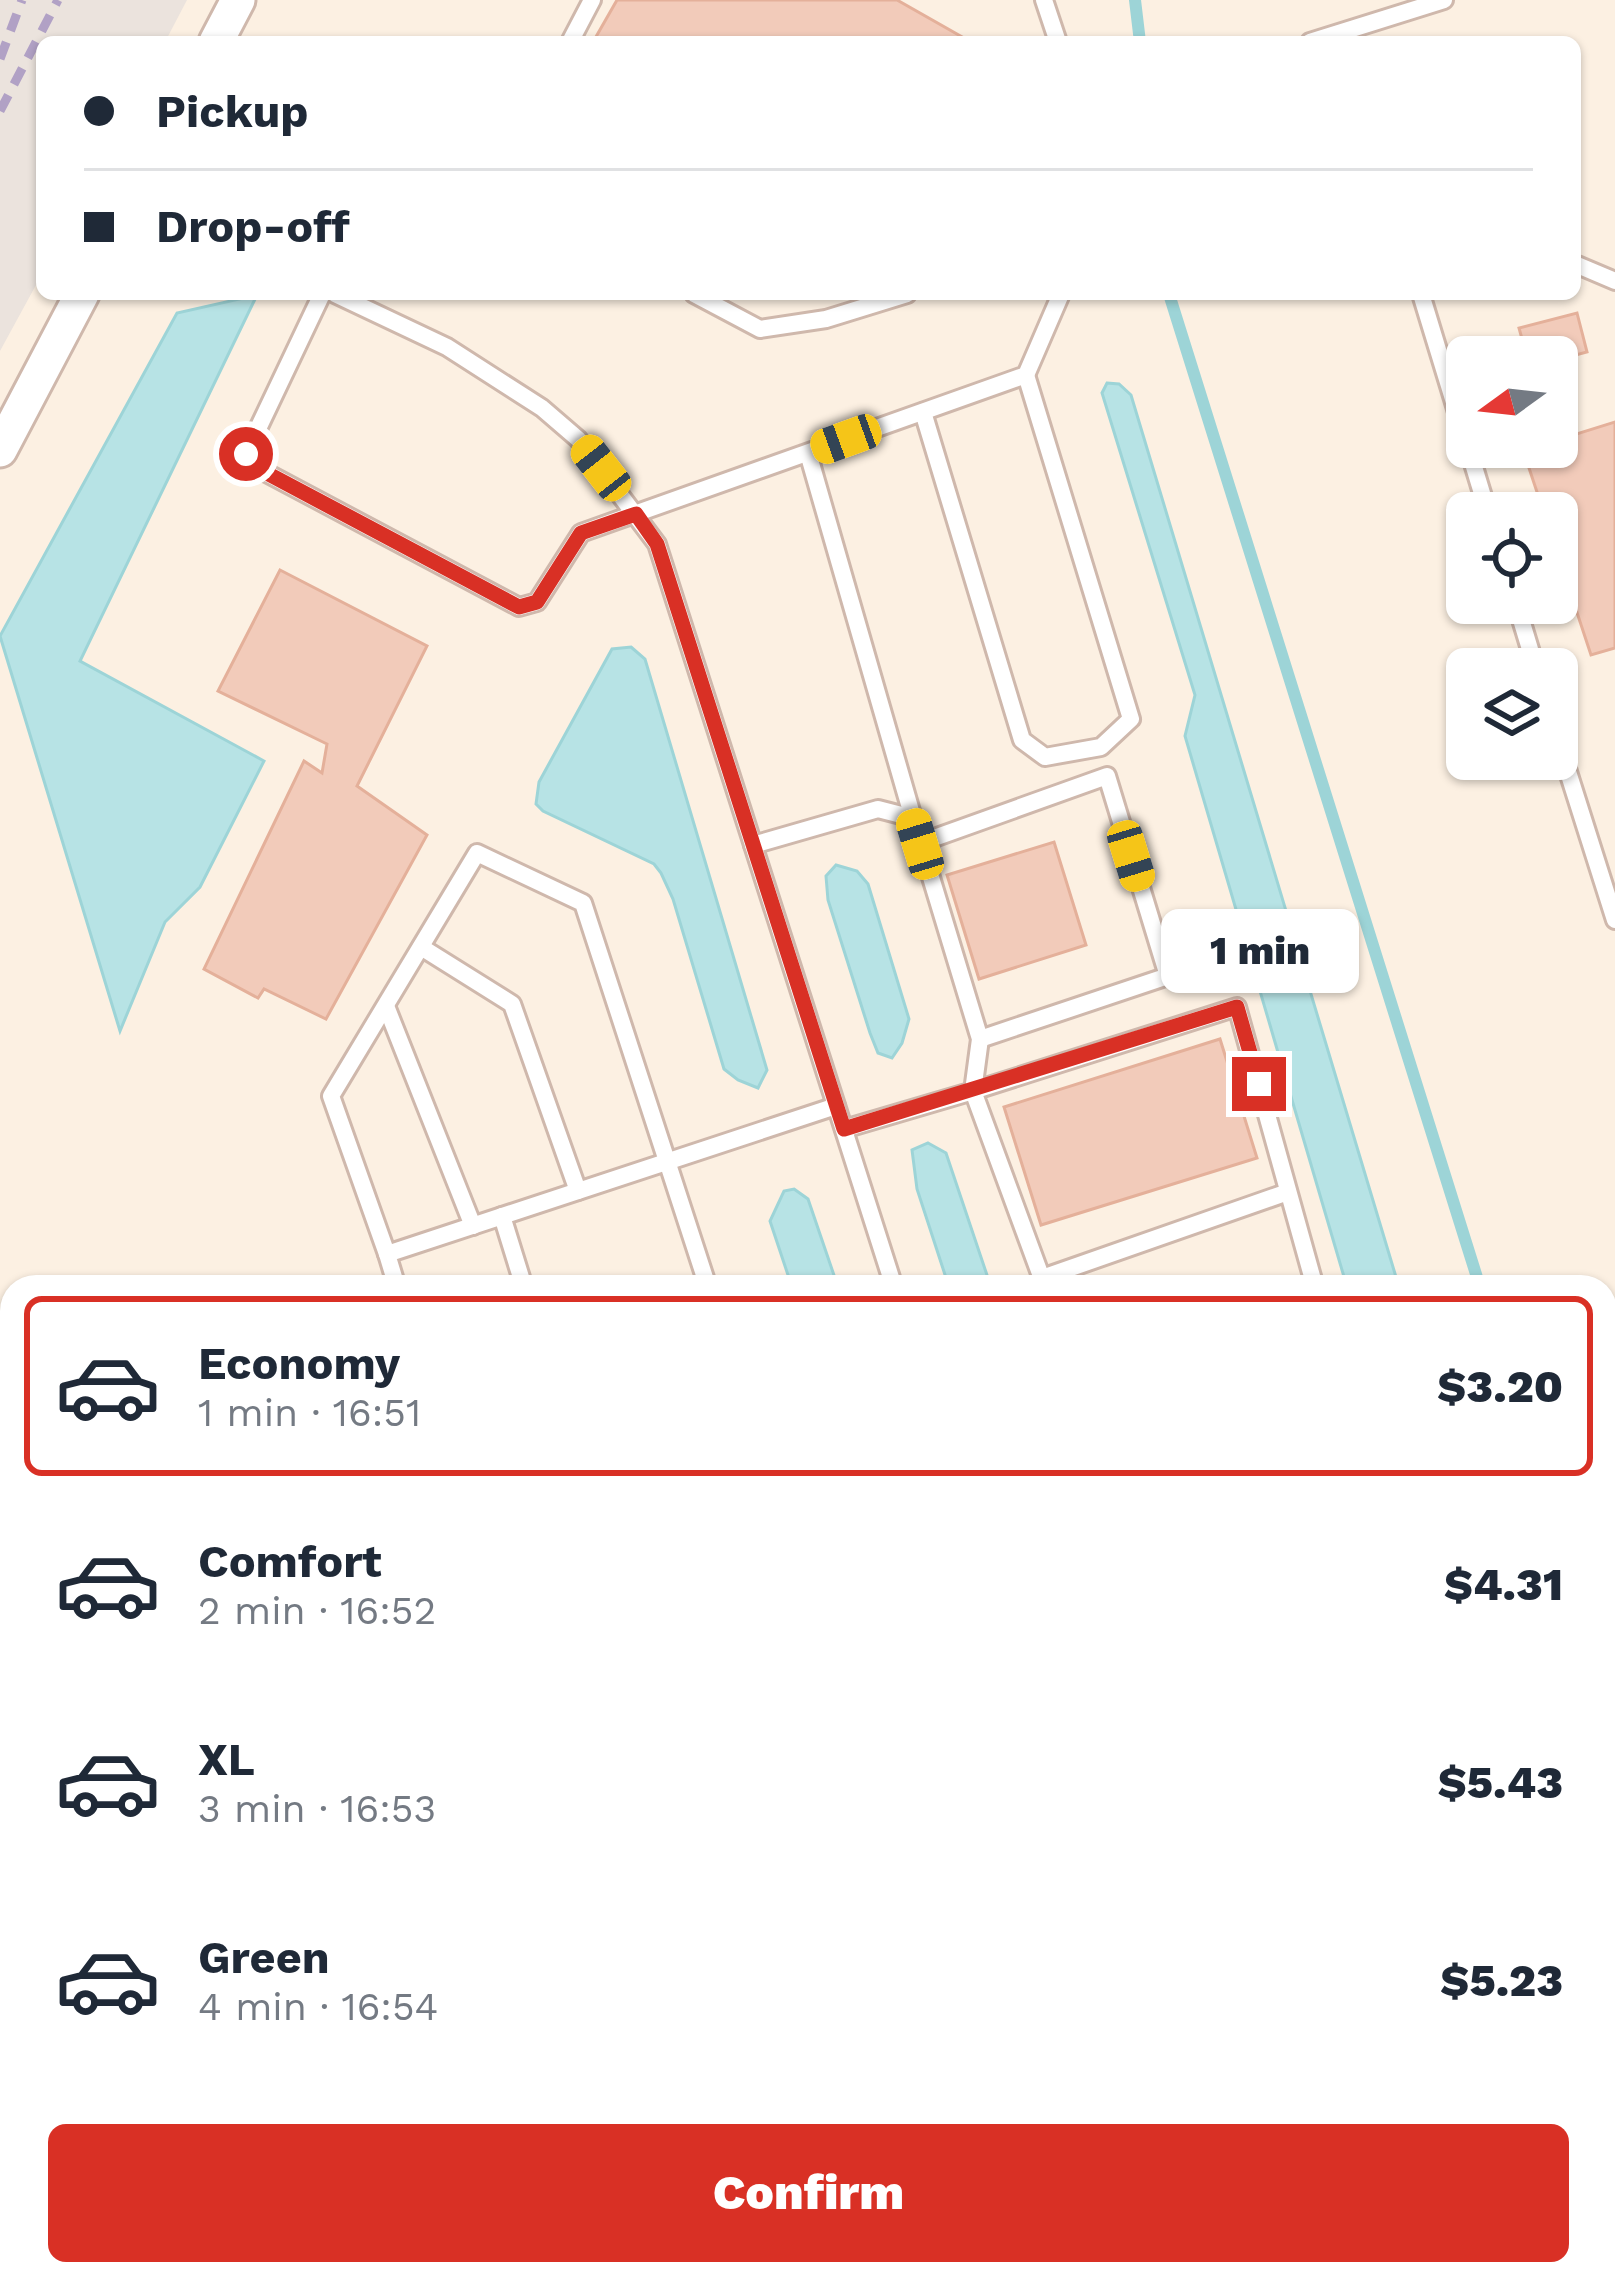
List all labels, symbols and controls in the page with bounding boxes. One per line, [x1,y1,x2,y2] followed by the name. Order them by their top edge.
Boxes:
[156,85,308,138] text: Pickup
[156,200,350,253] text: Drop-off
[1446,336,1578,468] north arrow
[1446,336,1578,780] map controls
[806,410,886,468] car
[219,427,273,481] route start
[565,429,637,507] car
[1446,492,1578,624] button: locate
[1446,648,1578,780] button: layers
[892,804,948,884] car
[1103,816,1159,896] car
[1160,910,1358,994] callout: 1 min
[1210,928,1310,973] text: 1 min
[1232,1057,1286,1111] route end
[54,1332,162,1440] icon: car
[198,1337,400,1390] text: Economy
[1437,1360,1563,1413] text: $3.20
[198,1390,421,1435] text: 1 min · 16:51
[54,1530,162,1638] icon: car
[198,1535,382,1588] text: Comfort
[1444,1558,1563,1611] text: $4.31
[198,1588,436,1633] text: 2 min · 16:52
[54,1728,162,1836] icon: car
[198,1733,255,1786] text: XL
[1438,1756,1563,1809] text: $5.43
[198,1786,436,1831] text: 3 min · 16:53
[54,1926,162,2034] icon: car
[198,1931,330,1984] text: Green
[1440,1954,1563,2007] text: $5.23
[198,1984,438,2029] text: 4 min · 16:54
[48,2124,1569,2262] button: Confirm

